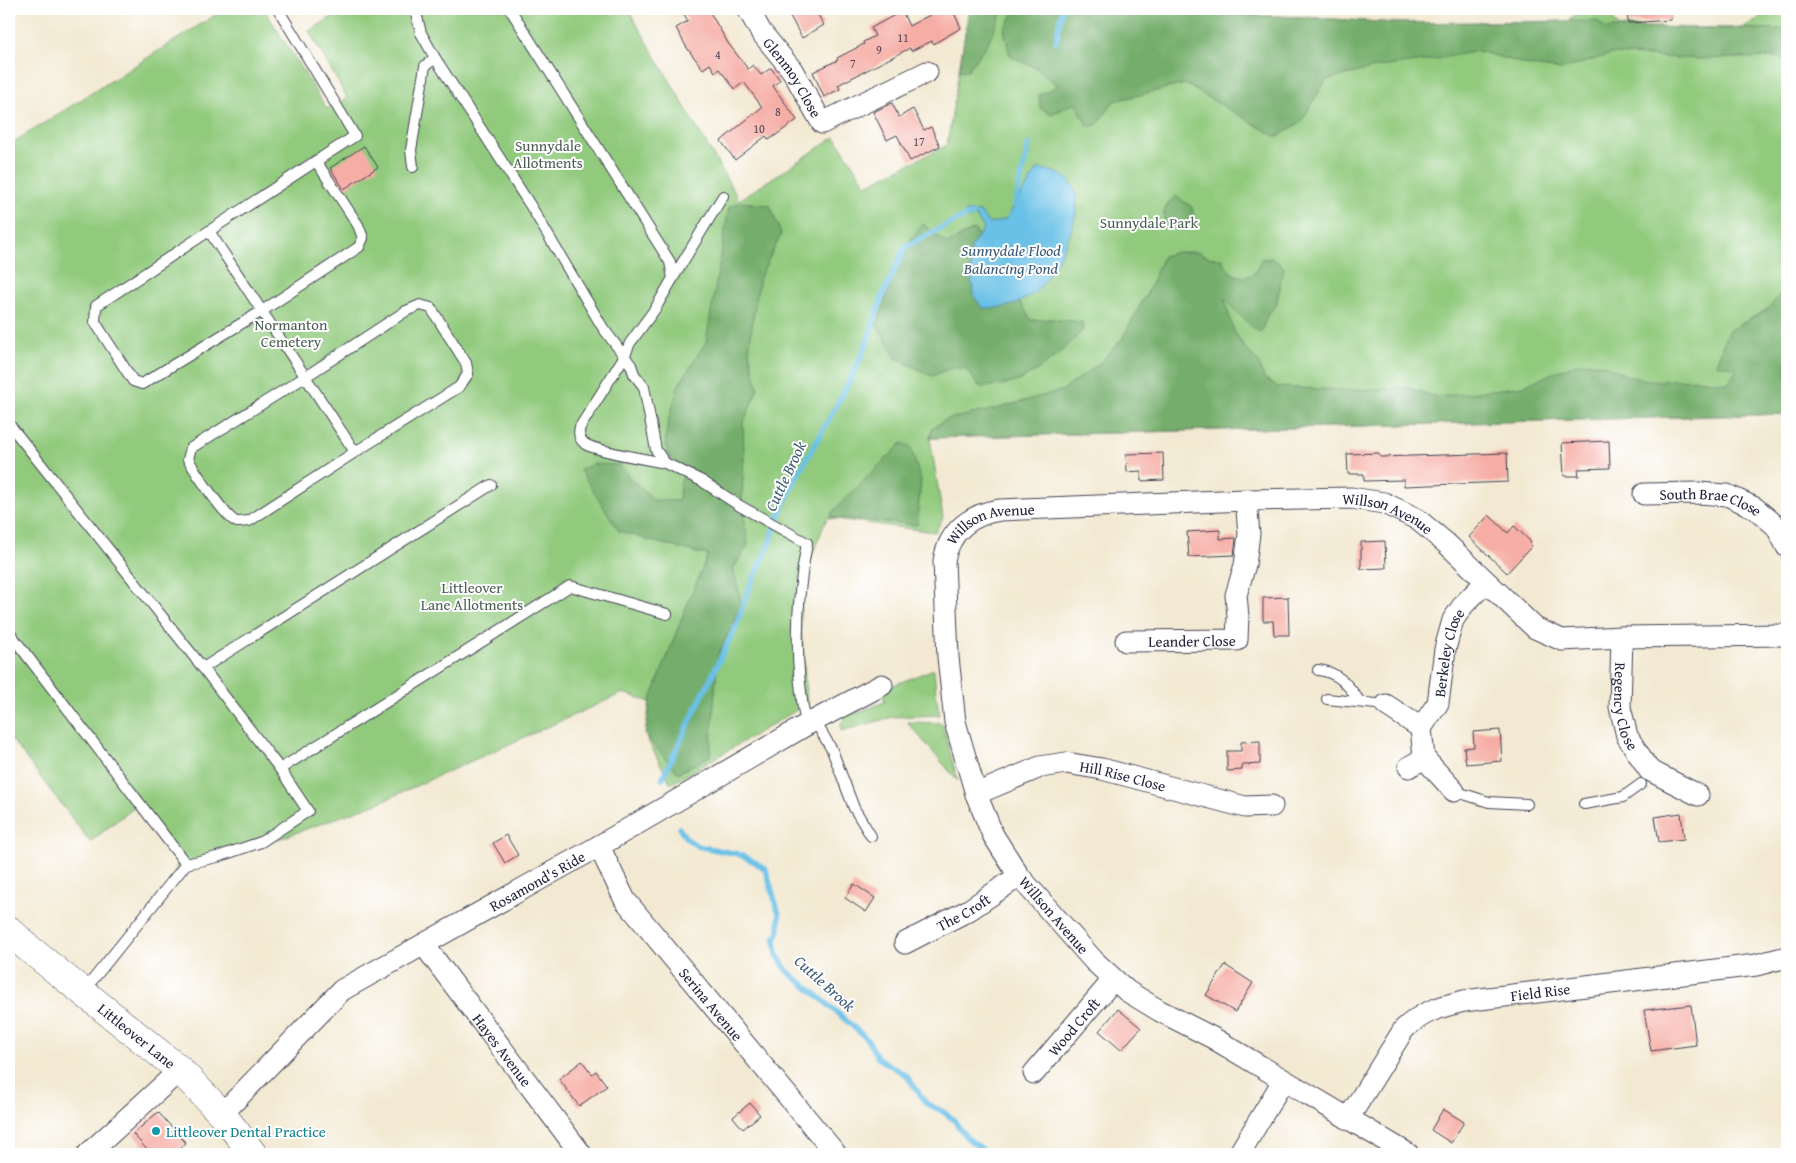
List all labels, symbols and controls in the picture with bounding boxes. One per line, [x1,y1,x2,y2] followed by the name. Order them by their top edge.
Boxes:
[897,29,909,46] house number: 11
[759,33,827,121] street label: Glenmoy Close
[876,41,882,58] house number: 9
[715,46,721,63] house number: 4
[850,55,856,72] house number: 7
[775,103,781,120] house number: 8
[753,120,765,137] house number: 10
[913,133,925,150] house number: 17
[513,135,583,173] park label: Sunnydale Allotments
[1100,212,1199,233] park label: Sunnydale Park
[961,238,1061,280] water label: Sunnydale Flood Balancing Pond
[255,314,328,352] park label: Normanton Cemetery
[758,436,812,515] water label: Cuttle Brook
[1659,482,1767,520] street label: South Brae Close
[1342,487,1438,539] street label: Willson Avenue
[941,498,1035,548] street label: Willson Avenue
[421,577,523,615] park label: Littleover Lane Allotments
[1428,604,1469,698] street label: Berkeley Close
[1148,630,1236,651] street label: Leander Close
[1609,662,1644,754] street label: Regency Close
[1078,755,1168,796] street label: Hill Rise Close
[485,846,589,916] street label: Rosamond's Ride
[1014,872,1094,958] street label: Willson Avenue
[933,888,995,936] street label: The Croft
[789,949,861,1017] water label: Cuttle Brook
[675,963,748,1045] street label: Serina Avenue
[1509,977,1571,1006] street label: Field Rise
[1043,992,1105,1060] street label: Wood Croft
[94,998,180,1073] street label: Littleover Lane
[468,1009,537,1091] street label: Hayes Avenue
[166,1121,326,1142] place label: Littleover Dental Practice
[150,1125,162,1137] marker: Littleover Dental Practice

